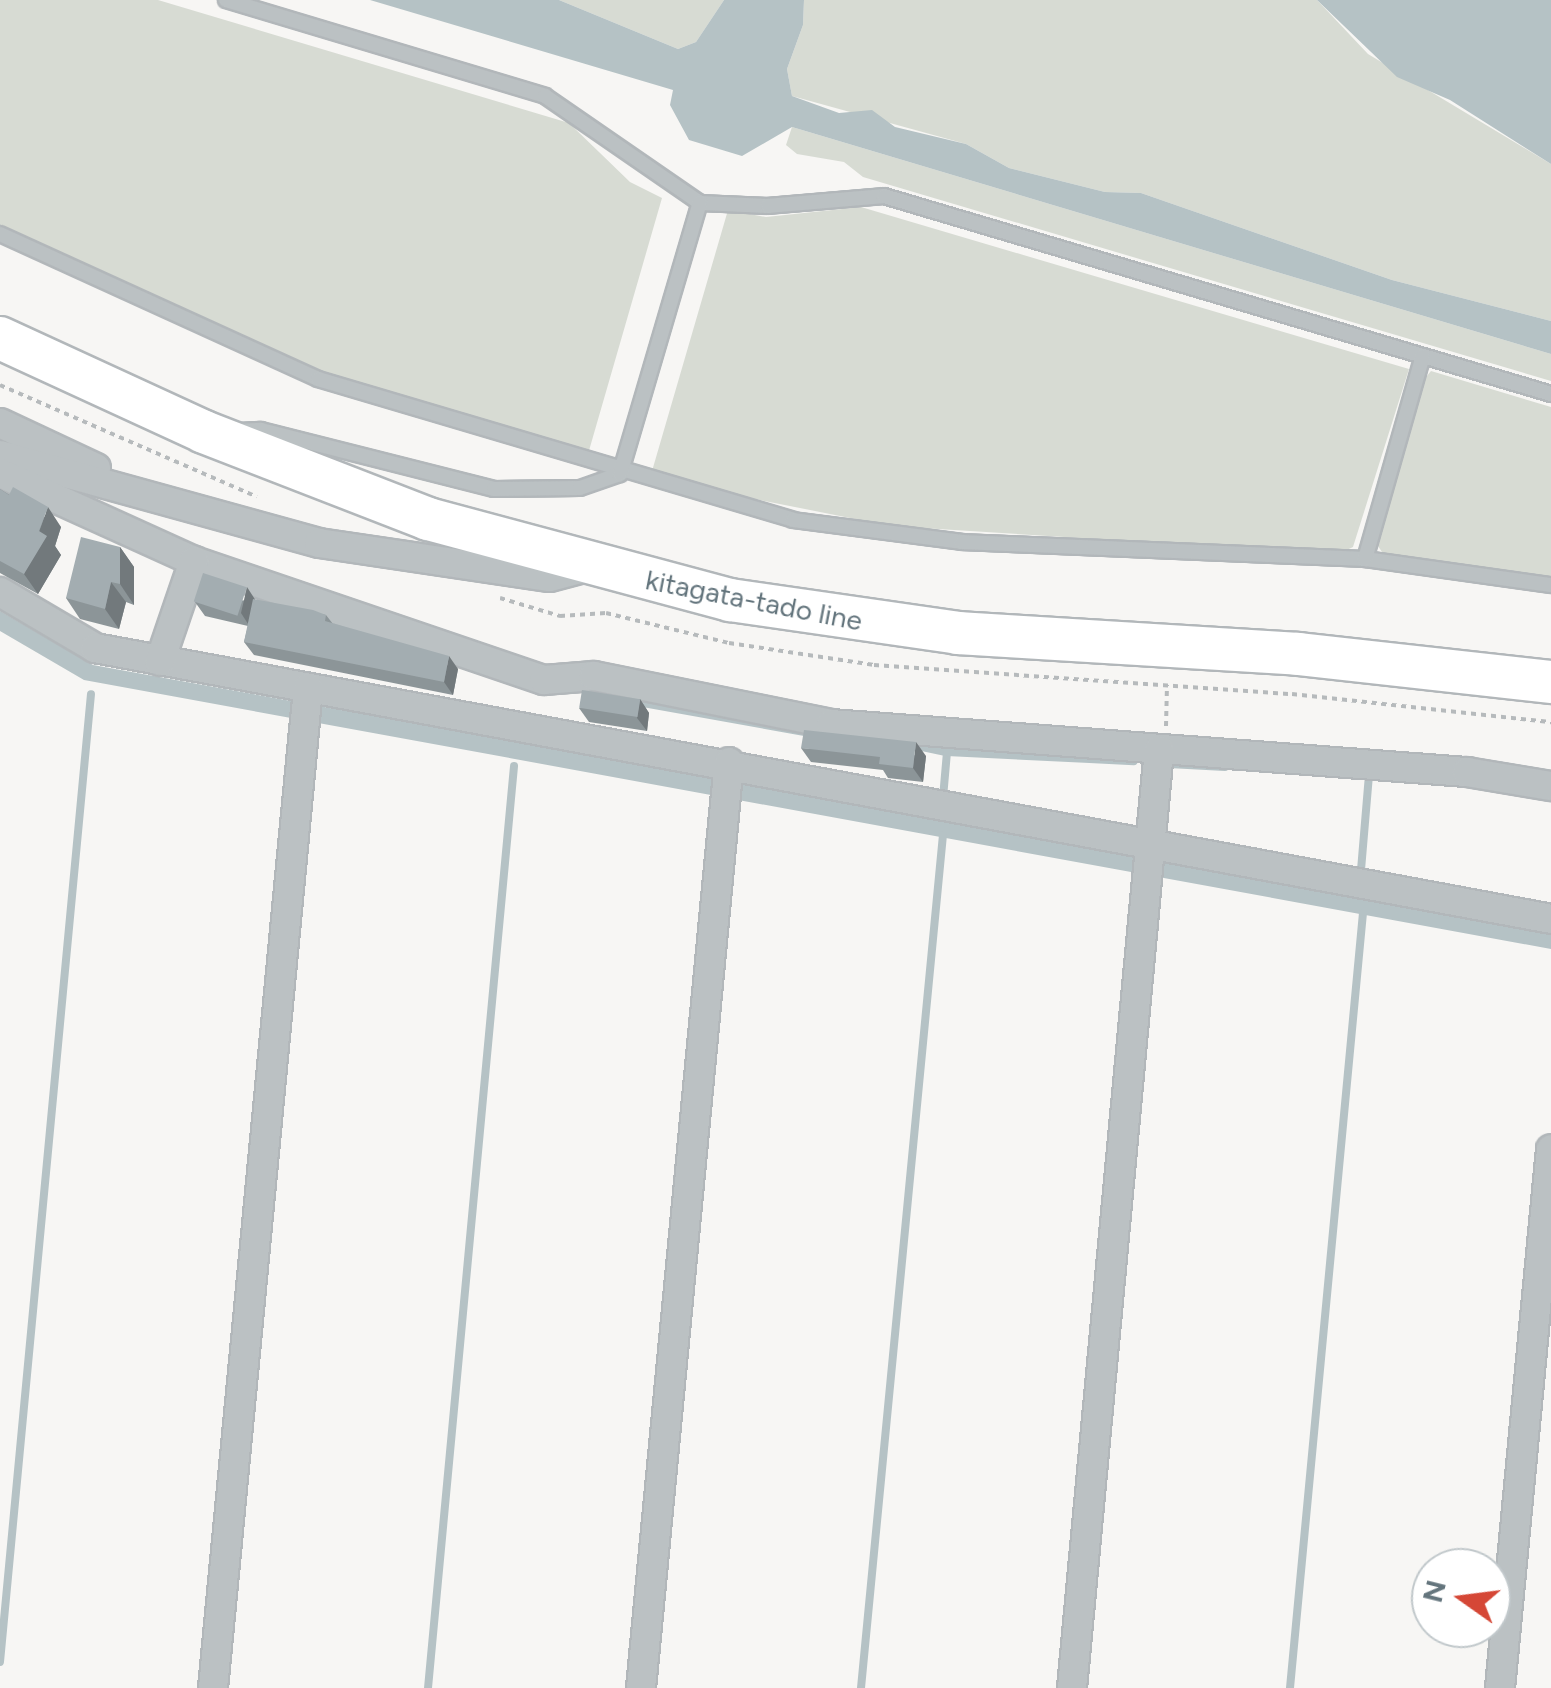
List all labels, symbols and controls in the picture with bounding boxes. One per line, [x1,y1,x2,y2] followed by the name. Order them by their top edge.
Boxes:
[643,563,865,637] street label: kitagata-tado line
[1411,1548,1511,1648] north arrow
[1415,1577,1453,1606] text: N

